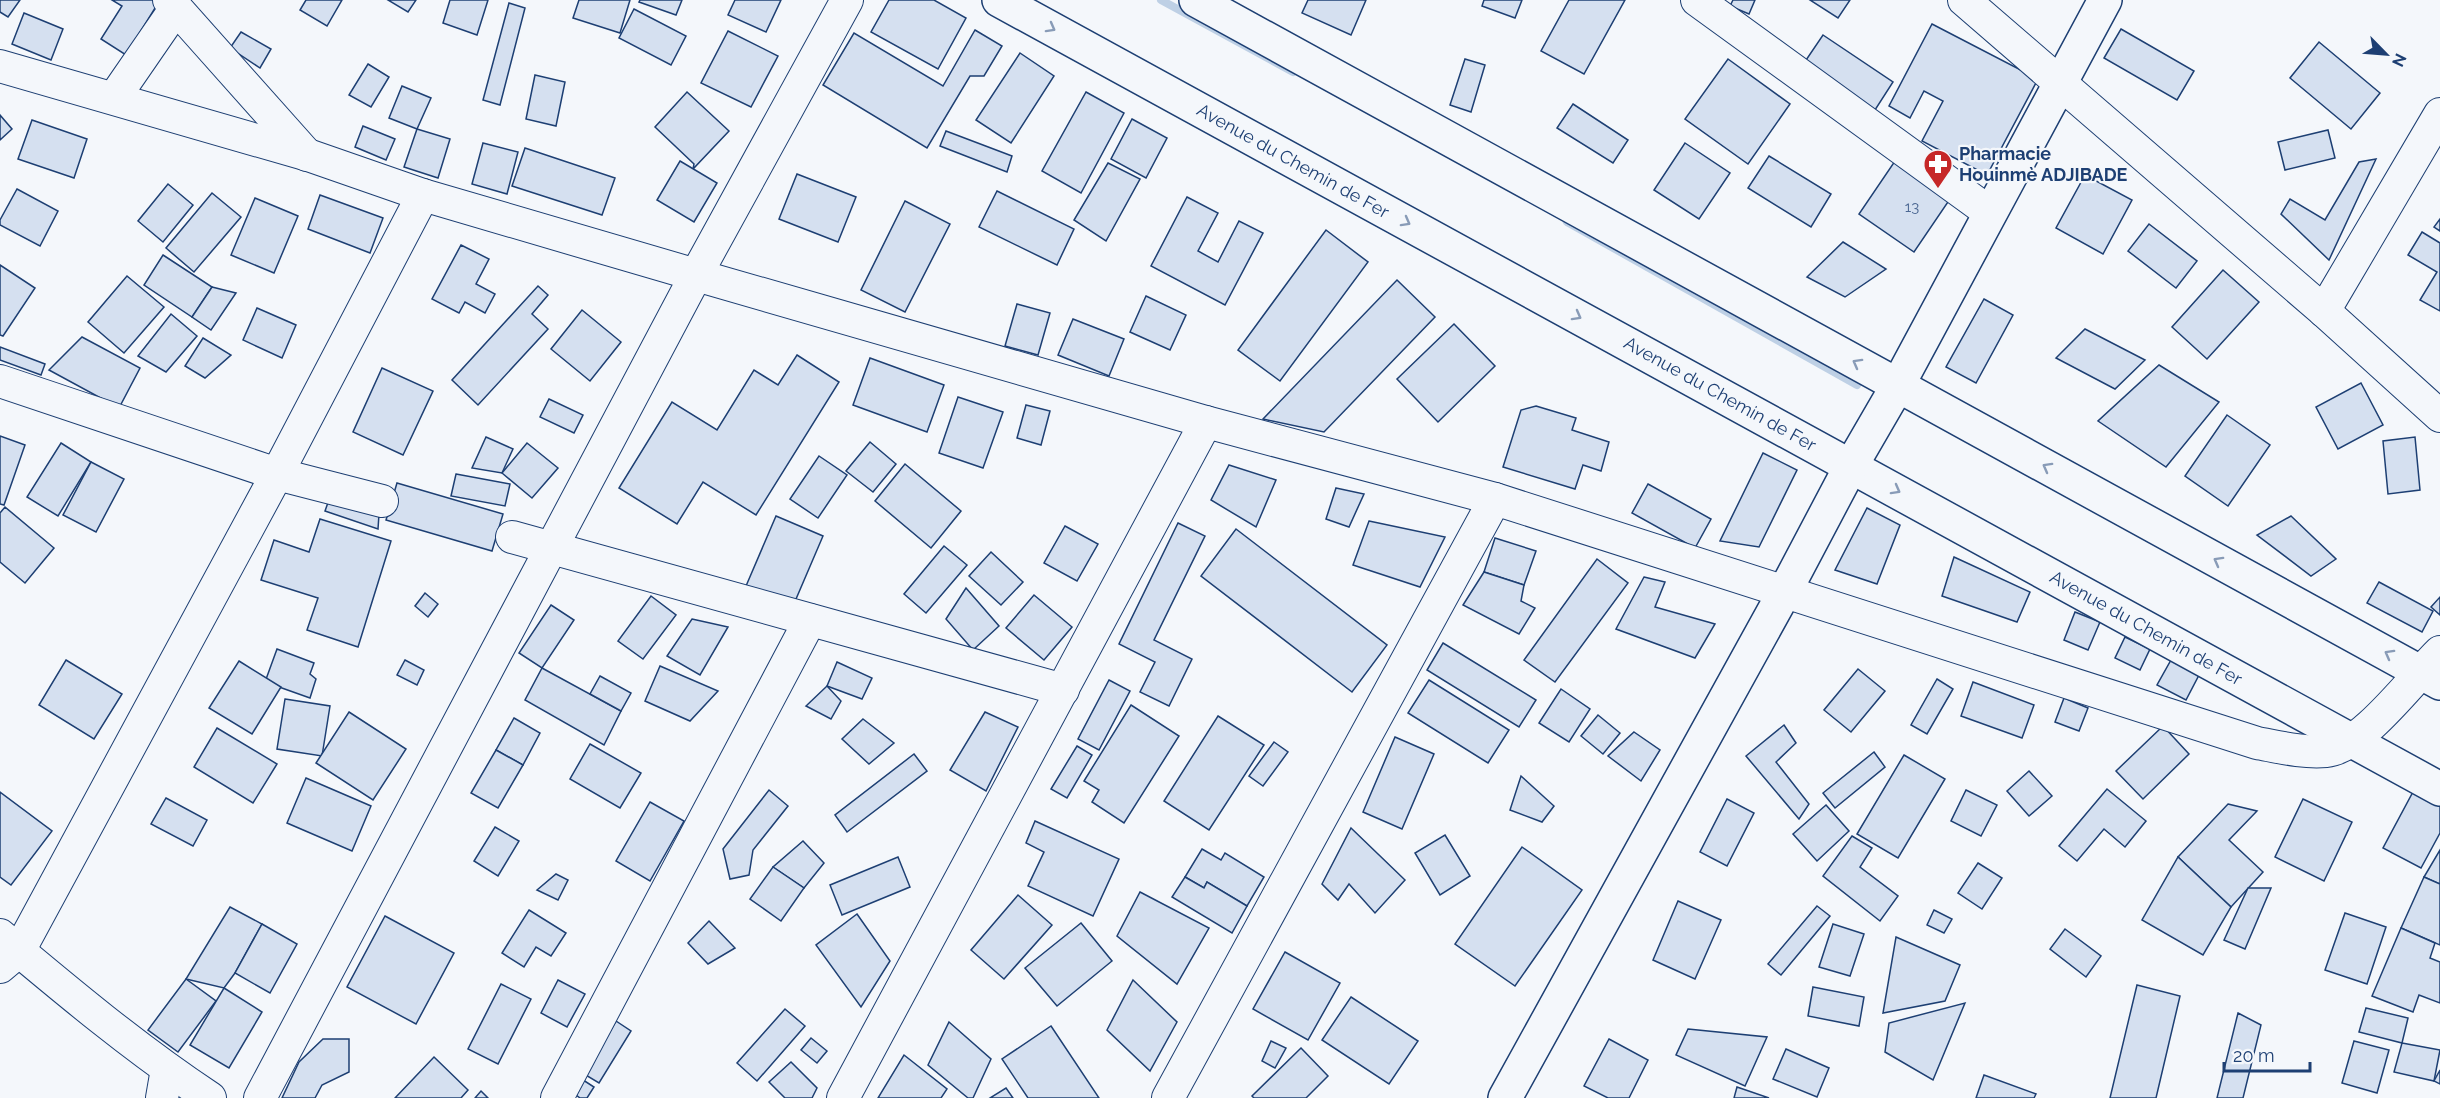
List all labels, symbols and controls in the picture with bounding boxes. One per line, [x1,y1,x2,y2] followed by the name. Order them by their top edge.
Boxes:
[1045,21,1055,32] one-way arrow
[2356,24,2416,84] north arrow
[2388,51,2410,70] text: N
[1193,99,1394,223] street label: Avenue du Chemin de Fer
[1959,143,2128,185] place label: Pharmacie Houinmè ADJIBADE
[1922,148,1954,190] pharmacy icon: Pharmacie Houinmè ADJIBADE
[1905,198,1919,216] house number: 13
[1400,215,1410,226] one-way arrow
[1571,309,1581,320] one-way arrow
[1620,332,1821,456] street label: Avenue du Chemin de Fer
[1853,359,1864,370] one-way arrow
[2043,463,2053,474] one-way arrow
[1889,483,1900,494] one-way arrow
[2214,557,2224,568] one-way arrow
[2046,566,2247,690] street label: Avenue du Chemin de Fer
[2385,650,2395,662] one-way arrow
[2224,1035,2310,1073] scale bar
[2233,1045,2275,1066] text: 20 m

